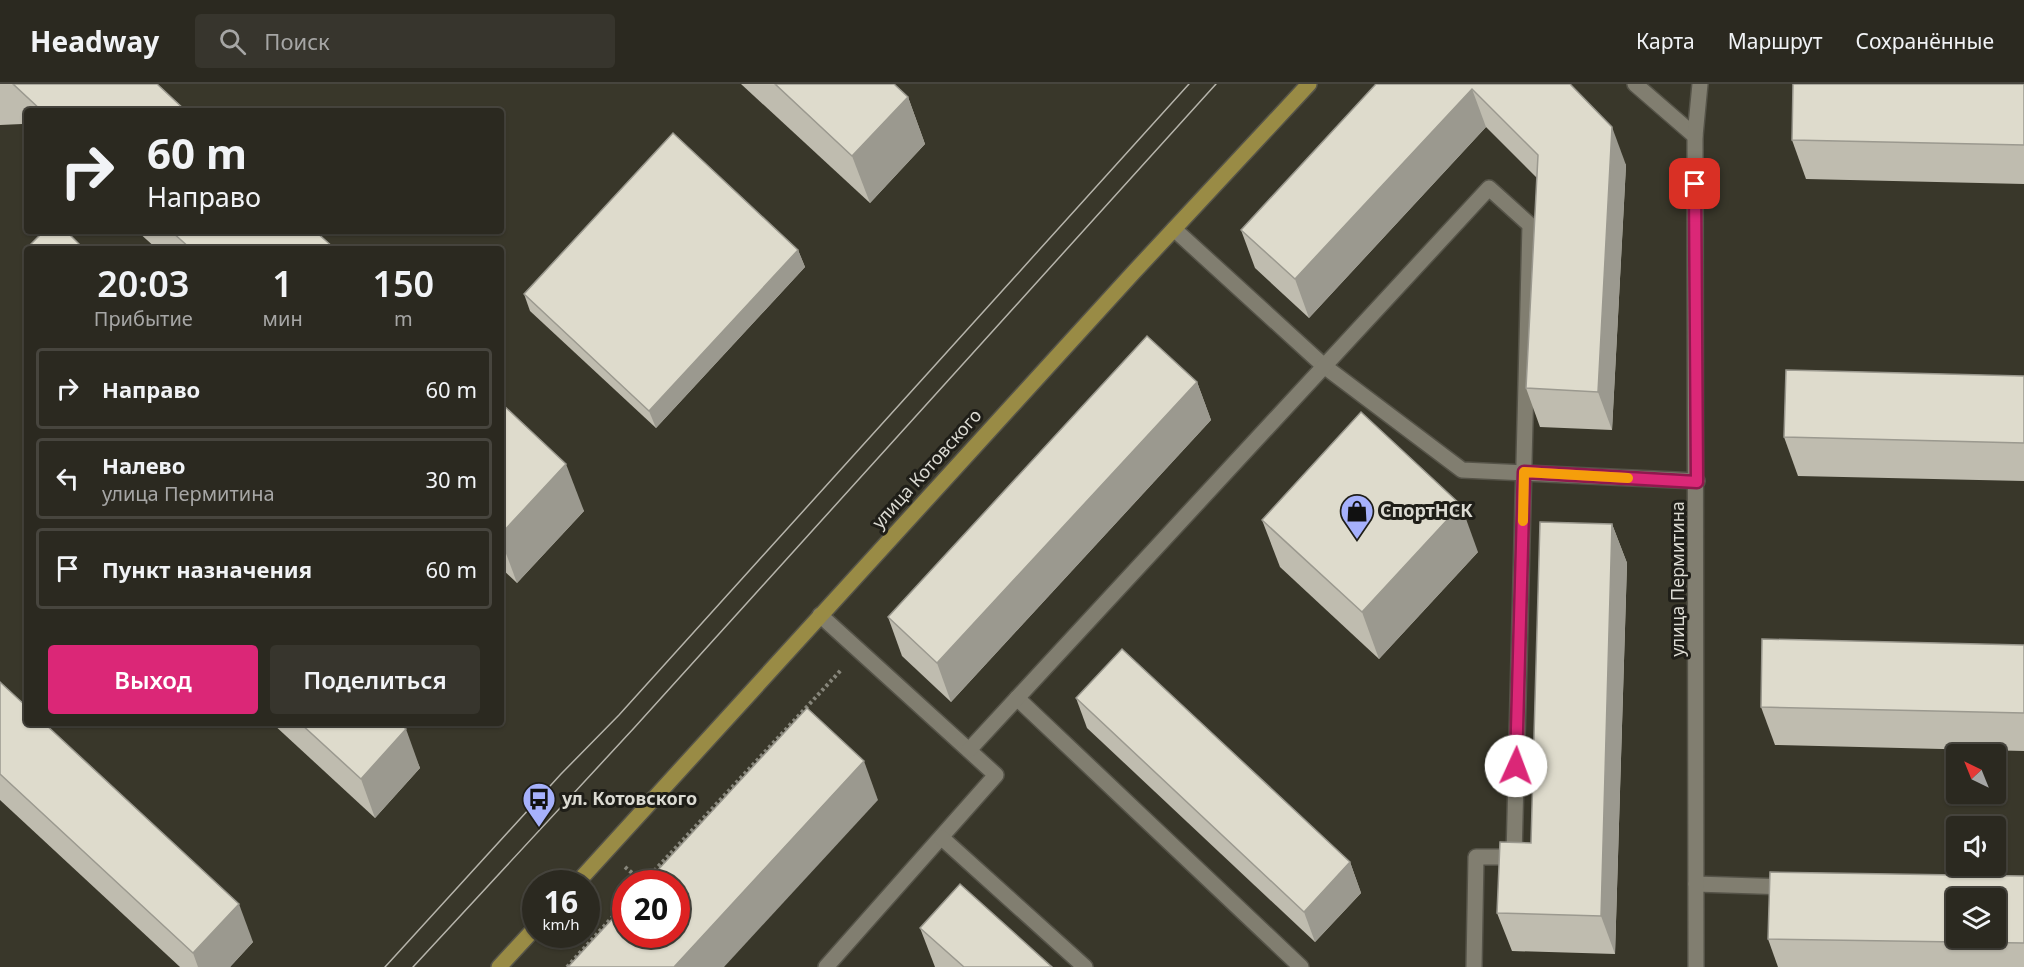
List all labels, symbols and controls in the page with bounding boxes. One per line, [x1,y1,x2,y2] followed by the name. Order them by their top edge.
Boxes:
[195,14,615,68] search box
[30,22,159,60] text: Headway
[216,25,249,58] icon: search
[264,26,330,56] text: Поиск
[1636,27,1695,55] text: Карта
[1728,27,1823,55] text: Маршрут
[1856,27,1994,55] text: Сохранённые
[147,124,247,181] text: 60 m
[48,132,126,210] icon: right
[1669,158,1720,209] pin
[1678,167,1711,200] icon: arrive
[147,178,261,215] text: Направо
[97,259,189,308] text: 20:03
[272,259,293,308] text: 1
[372,259,434,308] text: 150
[94,305,193,332] text: Прибытие
[263,305,303,332] text: мин
[394,305,413,332] text: m
[51,372,84,405] icon: right
[102,374,200,404] text: Направо
[426,374,477,404] text: 60 m
[866,403,986,533] street label: улица Котовского
[102,450,185,480] text: Налево
[51,462,84,495] icon: left
[426,464,477,494] text: 30 m
[102,480,275,507] text: улица Пермитина
[1339,493,1375,540] shop icon: СпортНСК
[1380,498,1473,522] place label: СпортНСК
[1665,501,1689,657] street label: улица Пермитина
[51,552,84,585] icon: arrive
[102,554,312,584] text: Пункт назначения
[426,554,477,584] text: 60 m
[48,645,258,714] button: Выход
[270,645,480,714] button: Поделиться
[1484,734,1548,798] position arrow
[1946,744,2006,804] north arrow
[1946,744,2006,948] map controls
[521,781,557,828] bus stop icon: ул. Котовского
[561,786,697,810] place label: ул. Котовского
[1946,816,2006,876] button: sound
[612,870,690,948] speed limit sign: 20
[544,881,578,922] text: 16
[1946,888,2006,948] button: layers
[543,914,579,934] text: km/h

